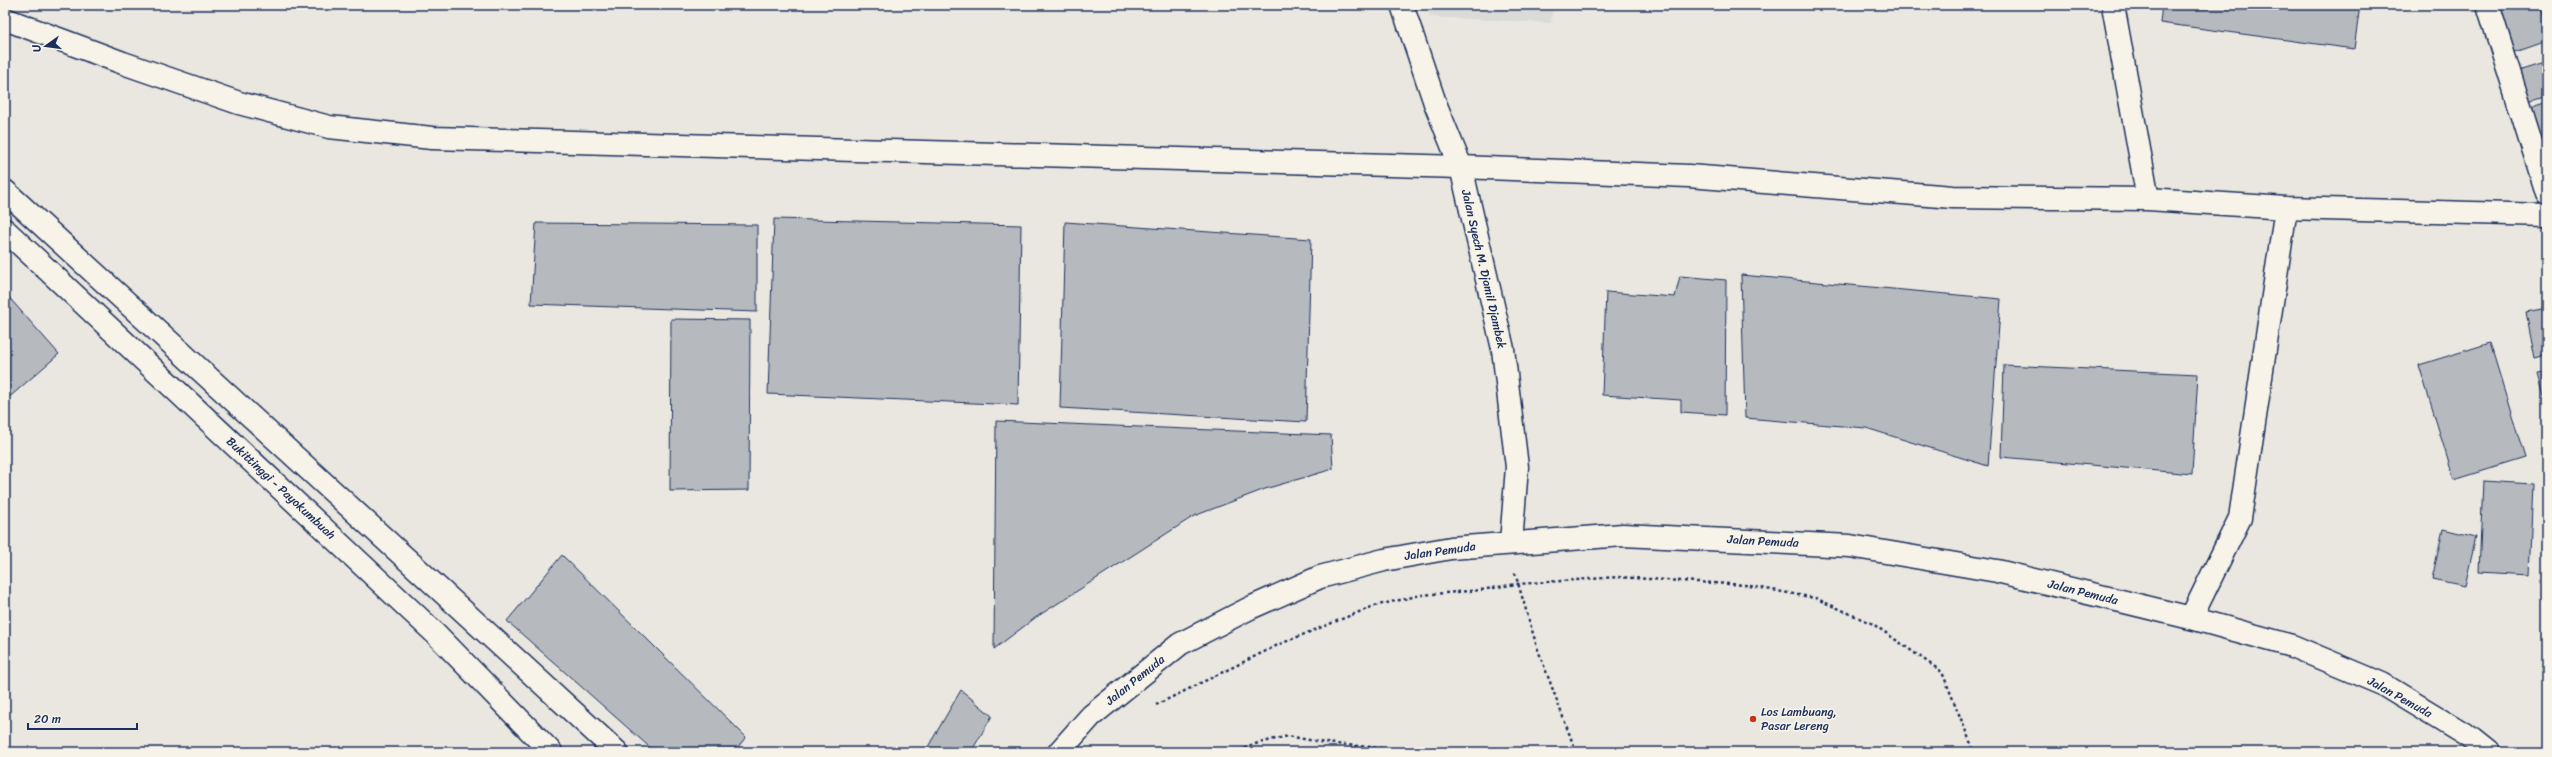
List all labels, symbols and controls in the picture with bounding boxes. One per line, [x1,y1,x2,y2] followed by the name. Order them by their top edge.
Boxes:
[26,26,66,66] north arrow
[27,42,47,54] text: U
[1455,186,1513,351] street label: Jalan Syech M. Djamil Djambek
[221,431,341,545] street label: Bukittinggi - Payokumbuah
[1726,528,1800,554] street label: Jalan Pemuda
[1402,535,1478,567] street label: Jalan Pemuda
[2045,572,2121,612] street label: Jalan Pemuda
[1100,648,1170,712] street label: Jalan Pemuda
[2363,670,2437,724] street label: Jalan Pemuda
[1761,701,1837,737] place label: Los Lambuang, Pasar Lereng
[28,705,137,731] scale bar
[34,708,61,730] text: 20 m
[1748,714,1758,724] marker: Los Lambuang, Pasar Lereng

